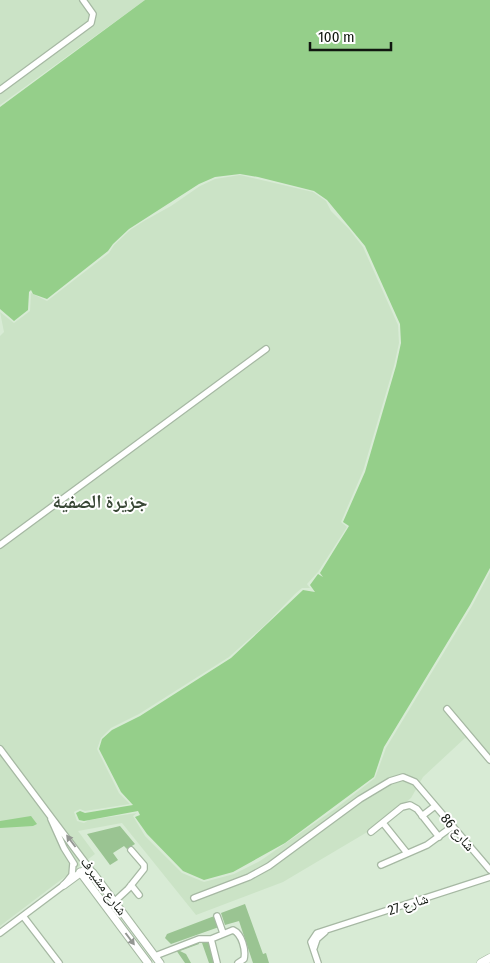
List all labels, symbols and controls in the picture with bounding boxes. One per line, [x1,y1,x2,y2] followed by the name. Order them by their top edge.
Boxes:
[310,20,391,52] scale bar
[318,28,355,46] text: 100 m
[52,490,148,513] district label: جزيرة الصفية
[436,810,478,855] street label: شارع 86
[66,834,76,848] one-way arrow
[76,854,130,919] street label: شارع مشيرف
[386,890,431,920] street label: شارع 27
[125,932,135,946] one-way arrow

